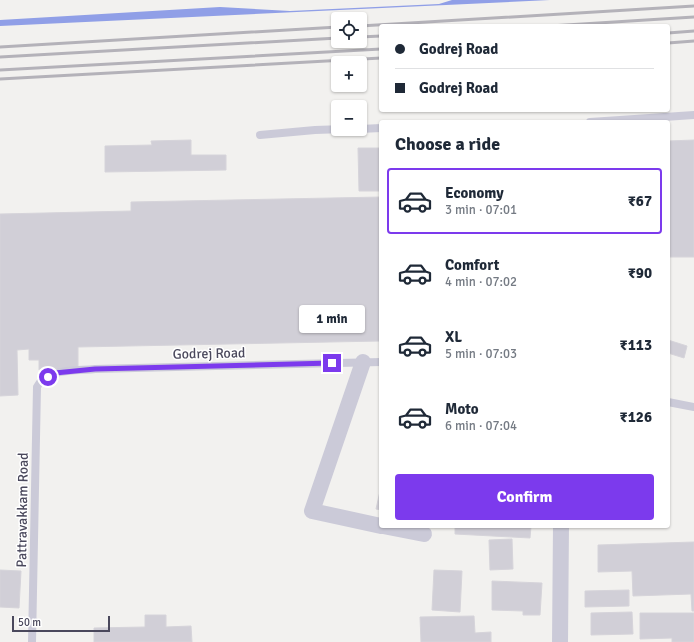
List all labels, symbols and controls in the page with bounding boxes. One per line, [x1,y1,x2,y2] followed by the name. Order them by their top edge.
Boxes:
[331,12,367,136] map controls
[331,12,367,48] button: locate
[419,40,498,58] text: Godrej Road
[331,56,367,92] button: +
[419,79,498,97] text: Godrej Road
[331,100,367,136] button: −
[395,133,500,155] text: Choose a ride
[397,183,433,219] icon: car
[445,184,504,202] text: Economy
[628,192,652,210] text: ₹67
[445,202,517,218] text: 3 min · 07:01
[397,255,433,291] icon: car
[445,256,499,274] text: Comfort
[628,264,652,282] text: ₹90
[445,274,517,290] text: 4 min · 07:02
[299,305,365,333] callout: 1 min
[316,311,348,327] text: 1 min
[397,327,433,363] icon: car
[445,328,462,346] text: XL
[620,336,652,354] text: ₹113
[173,344,245,363] street label: Godrej Road
[445,346,517,362] text: 5 min · 07:03
[323,354,341,372] route end
[39,368,57,386] route start
[397,399,433,435] icon: car
[445,400,479,418] text: Moto
[620,408,652,426] text: ₹126
[445,418,517,434] text: 6 min · 07:04
[13,452,32,568] street label: Pattravakkam Road
[395,474,654,520] button: Confirm
[12,614,110,633] scale bar
[18,616,41,629] text: 50 m

